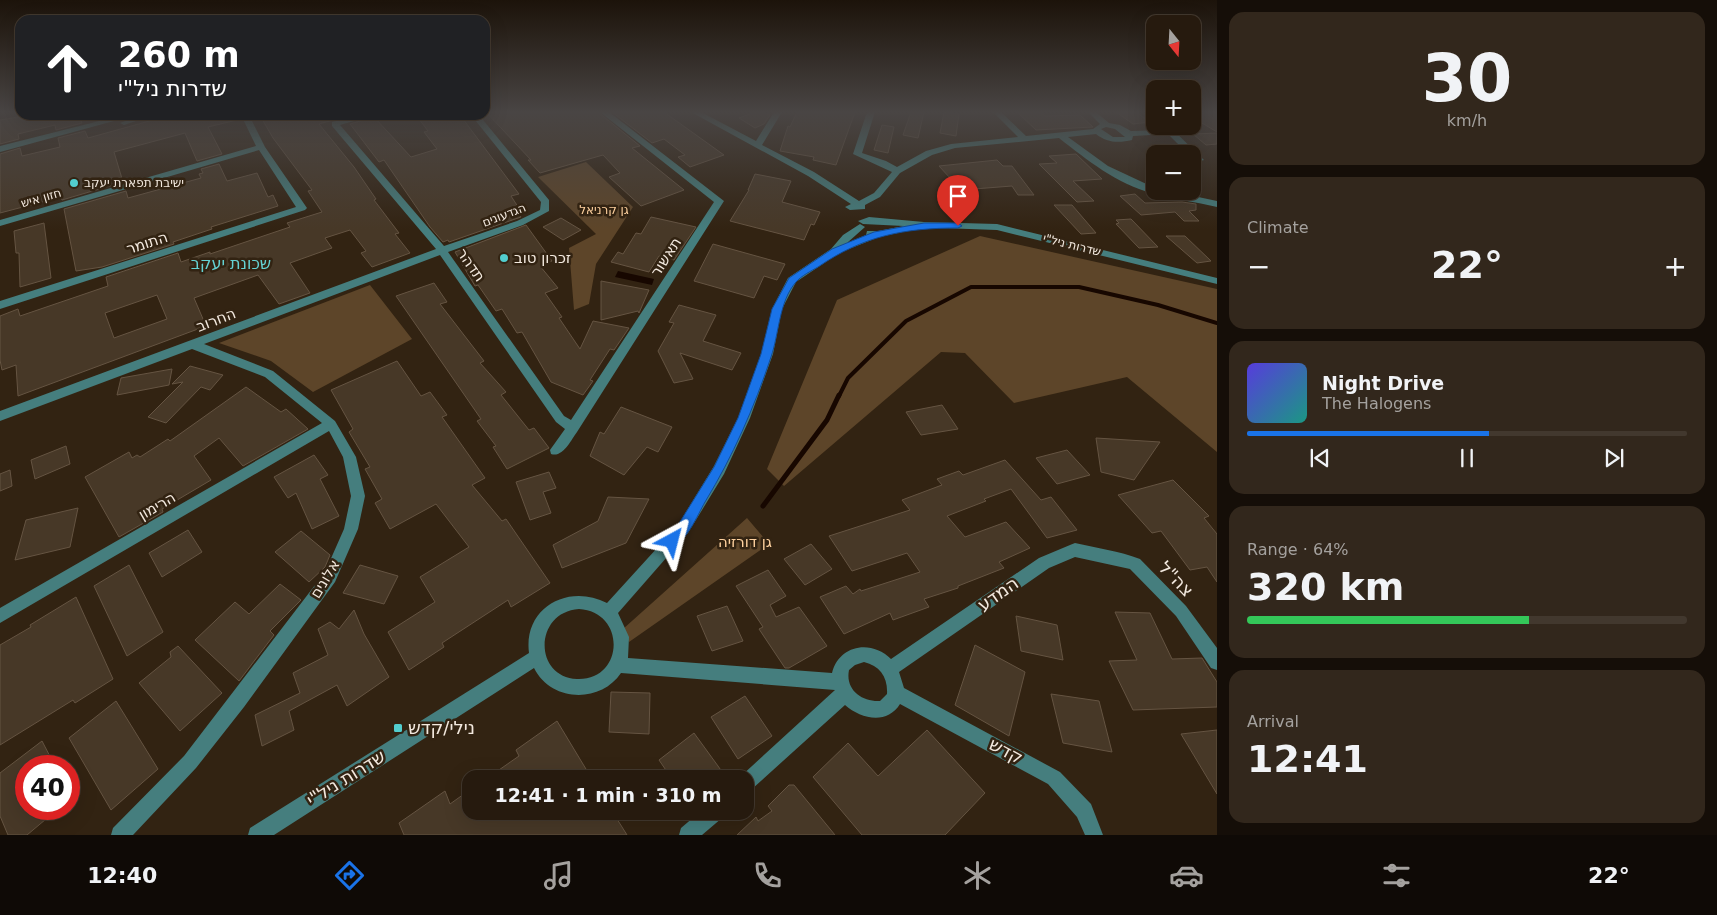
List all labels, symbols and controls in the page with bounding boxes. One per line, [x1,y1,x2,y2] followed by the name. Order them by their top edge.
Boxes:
[1146,15,1201,70] north arrow
[1146,15,1201,200] map controls
[35,35,100,100] icon: ahead
[118,35,240,75] text: 260 m
[1422,41,1512,116] text: 30
[118,76,227,101] text: שדרות ניל"י
[1146,80,1201,135] button: +
[1447,111,1487,130] text: km/h
[1146,145,1201,200] button: −
[937,175,979,226] pin
[84,176,184,190] place label: ישיבת תפארת יעקב
[68,177,80,189] marker: ישיבת תפארת יעקב
[944,182,972,210] icon: arrive
[19,186,63,210] street label: חזון איש
[480,200,528,230] street label: הגדעונים
[579,203,629,217] park label: גן קרניאל
[1247,218,1309,237] text: Climate
[124,228,170,258] street label: התומר
[1042,231,1102,259] street label: שדרות ניל"י
[647,234,685,280] street label: תאשור
[1431,243,1503,287] text: 22°
[453,245,489,285] street label: תדהר
[514,249,571,267] place label: זכרון טוב
[1247,250,1270,283] text: −
[1664,250,1687,283] text: +
[498,252,510,264] marker: זכרון טוב
[191,254,271,273] district label: שכונת יעקב
[194,304,238,336] street label: החרוב
[1322,372,1444,394] text: Night Drive
[1322,394,1431,413] text: The Halogens
[1306,444,1334,472] icon: previous
[1453,444,1481,472] icon: pause
[1600,444,1628,472] icon: next
[135,488,179,524] street label: הרימון
[645,514,697,566] position arrow
[718,533,772,551] park label: גן דורזיה
[1247,540,1349,559] text: Range · 64%
[306,556,344,602] street label: אלונים
[1155,557,1198,601] street label: צה"ל
[1247,565,1404,609] text: 320 km
[973,572,1022,615] street label: המדע
[1247,712,1299,731] text: Arrival
[408,717,475,738] place label: נילי/קדש
[392,722,404,734] marker: נילי/קדש
[986,733,1027,768] street label: קדש
[1247,737,1368,781] text: 12:41
[302,745,389,810] street label: שדרות ניל"י
[15,755,80,820] speed limit sign: 40
[494,784,722,806] text: 12:41 · 1 min · 310 m
[332,858,367,893] icon: directions
[541,858,576,893] icon: music
[750,858,785,893] icon: phone
[960,858,995,893] icon: climate
[1169,858,1204,893] icon: car
[1379,858,1414,893] icon: filters
[87,863,157,888] text: 12:40
[1588,863,1630,888] text: 22°

